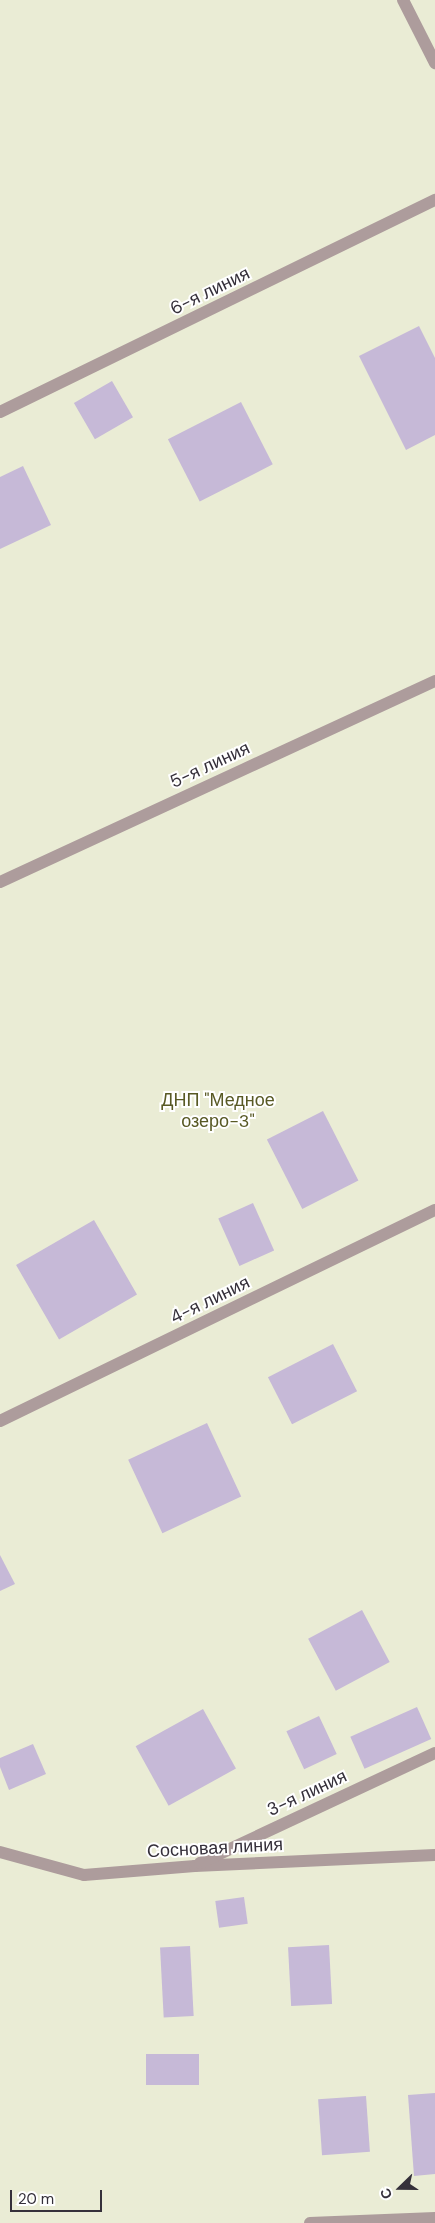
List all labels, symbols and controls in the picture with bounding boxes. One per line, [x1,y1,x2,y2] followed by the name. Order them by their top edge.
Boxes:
[167,262,253,320] street label: 6-я линия
[167,737,253,793] street label: 5-я линия
[161,1090,275,1132] park label: ДНП "Медное озеро-3"
[167,1272,253,1328] street label: 4-я линия
[264,1765,350,1821] street label: 3-я линия
[146,1834,284,1862] street label: Сосновая линия
[375,2163,425,2213] north arrow
[12,2180,105,2212] scale bar
[376,2186,396,2202] text: С
[18,2189,54,2209] text: 20 m

